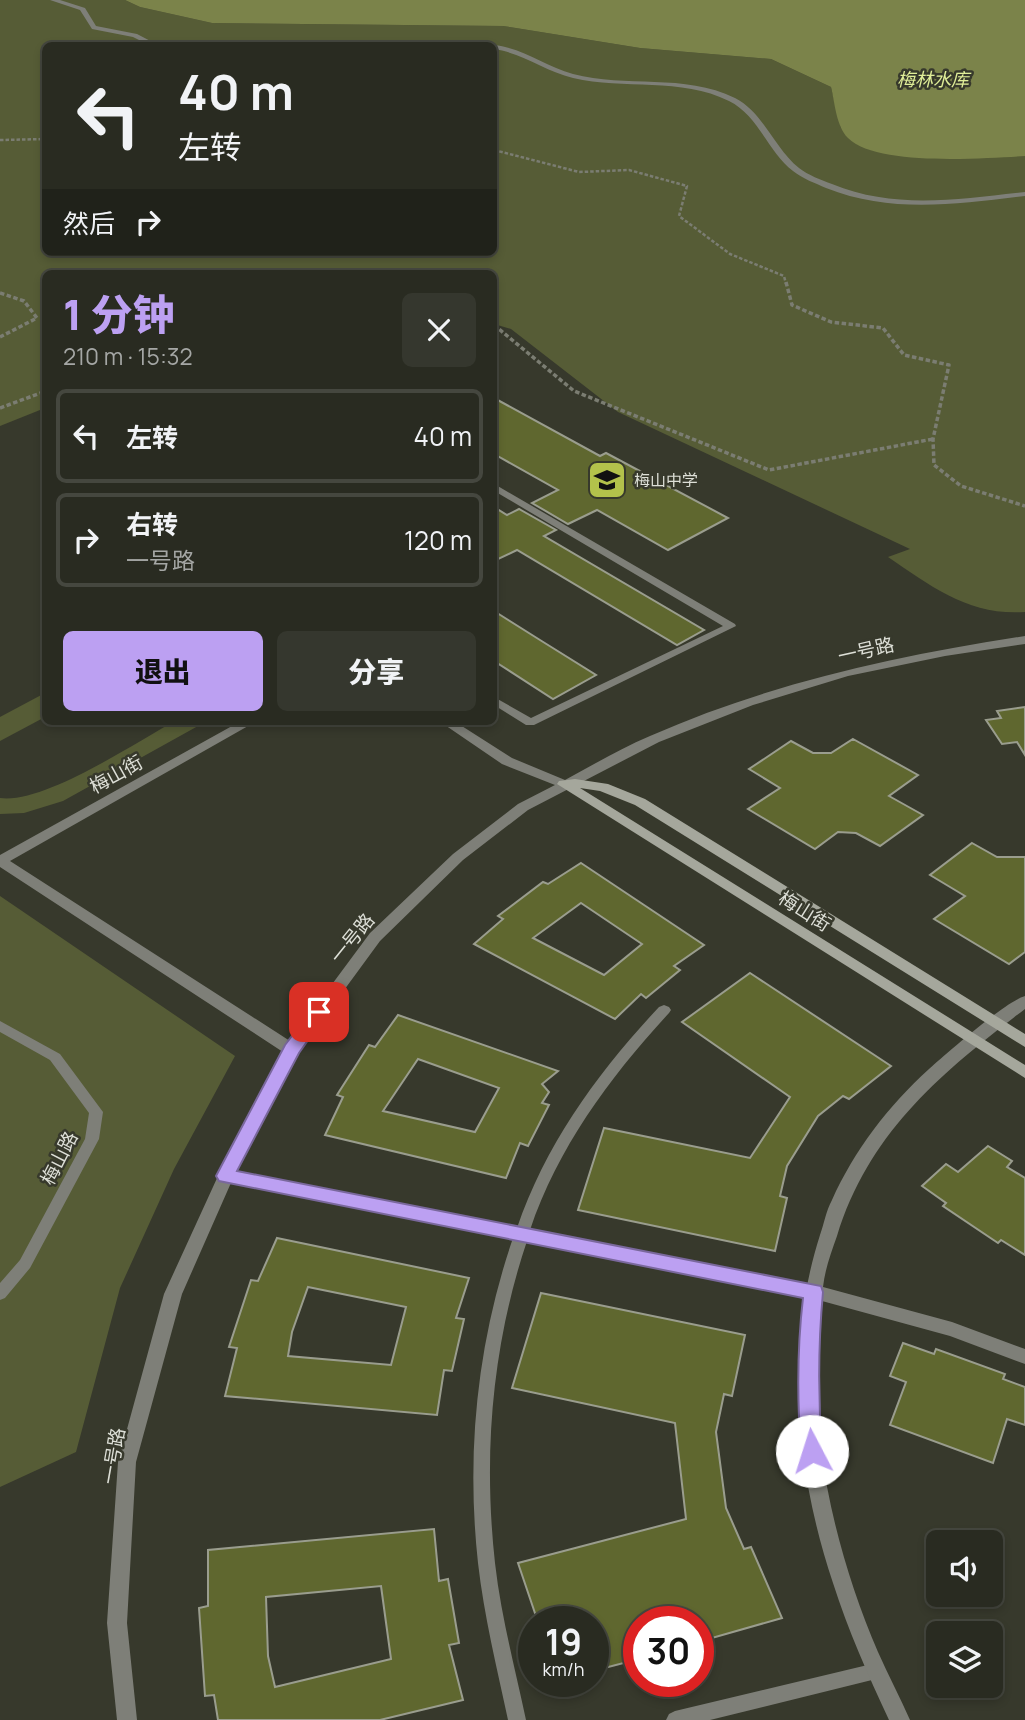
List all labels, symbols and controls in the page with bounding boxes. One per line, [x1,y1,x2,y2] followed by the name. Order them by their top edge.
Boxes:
[178,58,294,125] text: 40 m
[897,67,972,91] water label: 梅林水库
[63,70,154,161] icon: left
[178,125,242,169] text: 左转
[129,203,167,241] icon: right
[63,205,115,241] text: 然后
[63,285,174,343] text: 1 分钟
[402,293,476,367] button: close
[63,340,193,372] text: 210 m · 15:32
[67,417,105,455] icon: left
[414,418,472,454] text: 40 m
[126,419,178,455] text: 左转
[586,459,628,501] school or university icon: 梅山中学
[634,469,698,491] place label: 梅山中学
[126,506,178,542] text: 右转
[67,521,105,559] icon: right
[404,522,472,558] text: 120 m
[126,544,195,576] text: 一号路
[63,631,263,711] button: 退出
[277,631,476,711] button: 分享
[835,631,897,669] street label: 一号路
[85,749,147,799] street label: 梅山街
[774,885,836,937] street label: 梅山街
[324,908,380,968] street label: 一号路
[289,982,349,1042] pin
[300,993,338,1031] icon: arrive
[34,1127,84,1189] street label: 梅山路
[775,1414,849,1488] position arrow
[95,1426,131,1486] street label: 一号路
[926,1530,1003,1698] map controls
[926,1530,1003,1607] button: sound
[623,1606,714,1697] speed limit sign: 30
[545,1618,582,1666] text: 19
[926,1621,1003,1698] button: layers
[543,1657,584,1681] text: km/h

